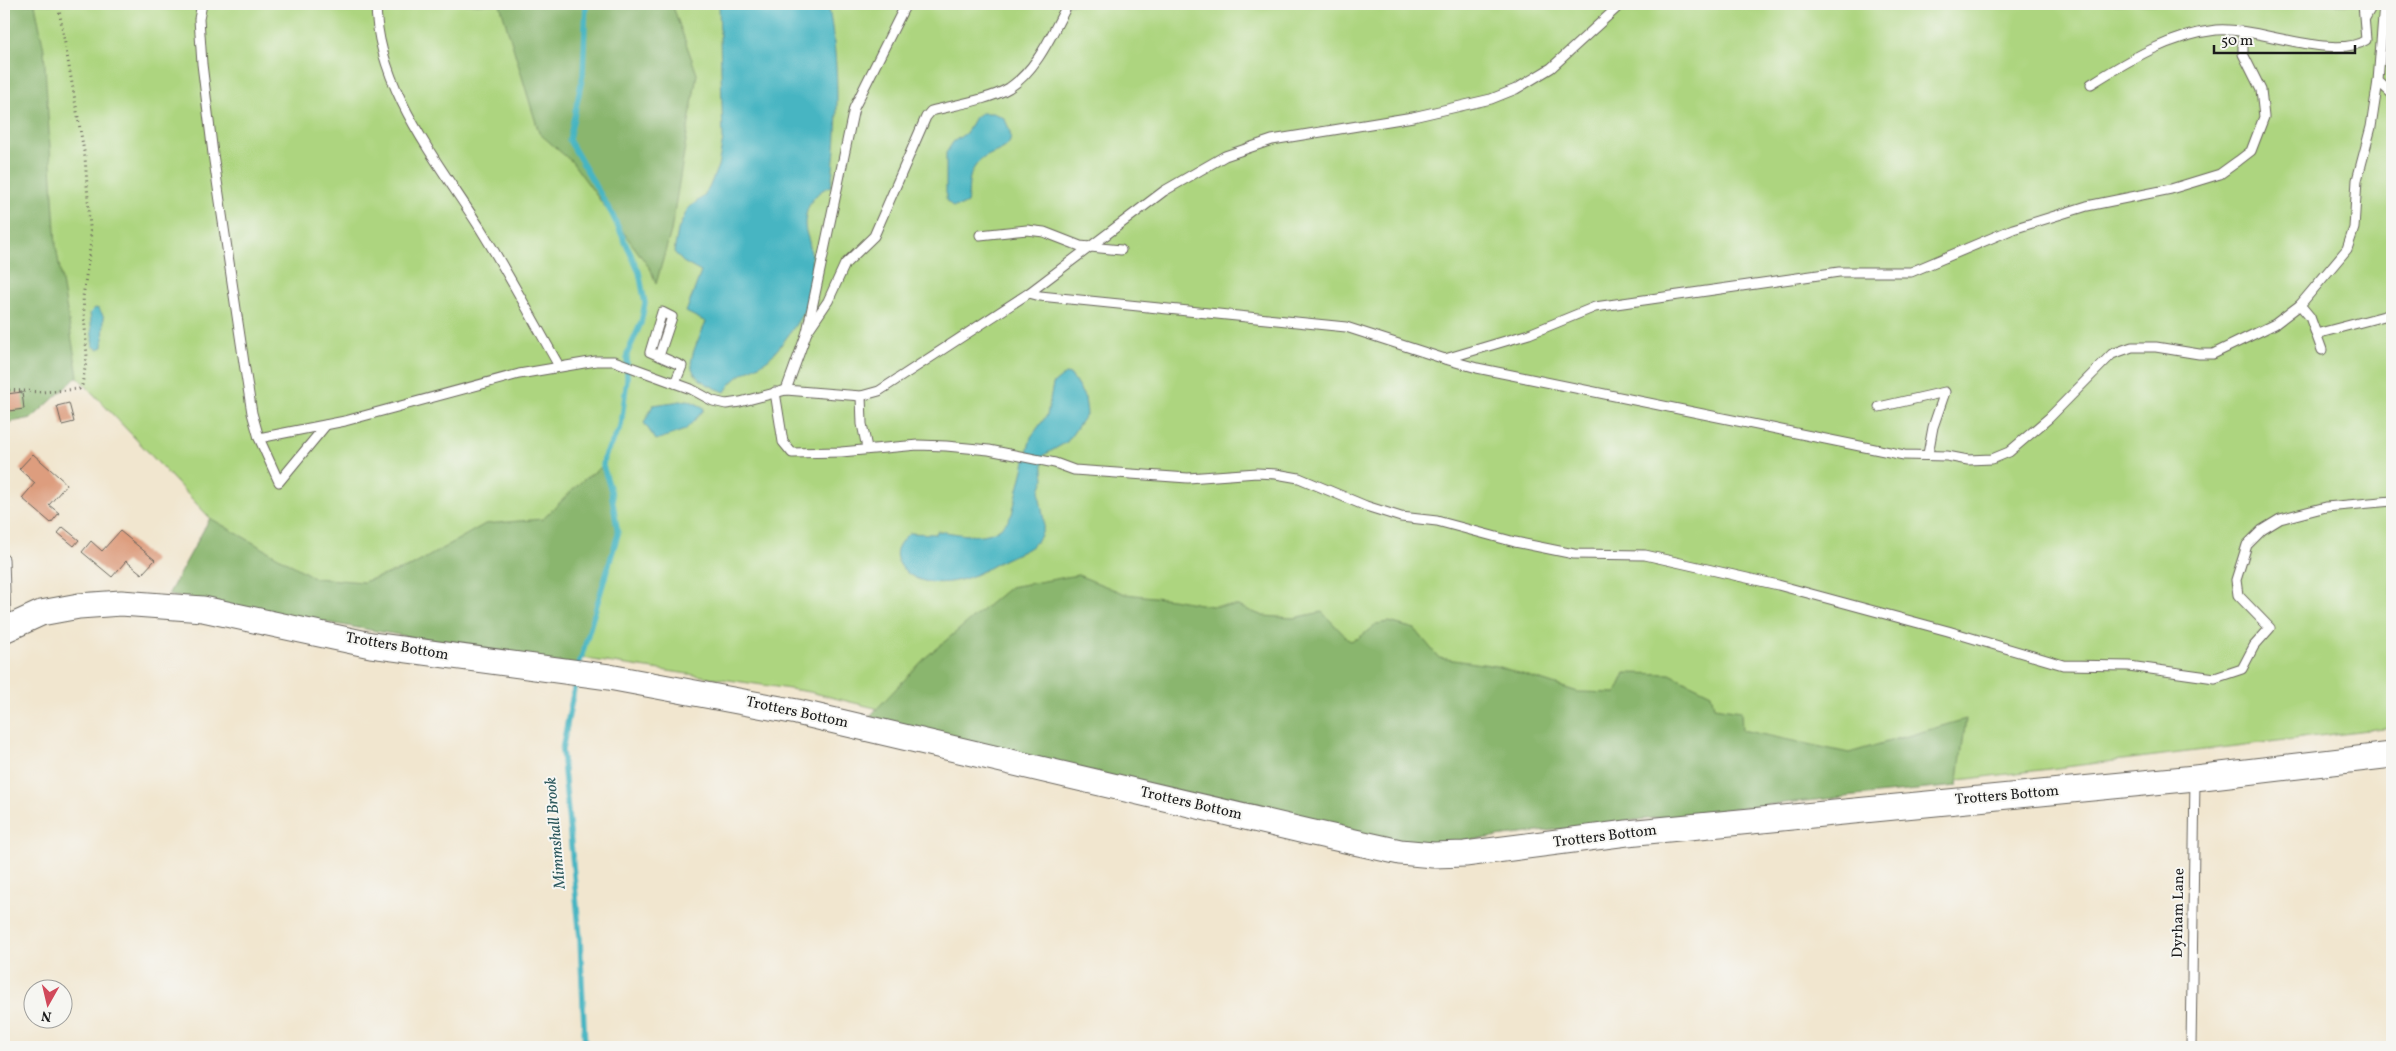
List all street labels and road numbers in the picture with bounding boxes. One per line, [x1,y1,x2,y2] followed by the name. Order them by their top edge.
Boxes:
[344,628,450,666] street label: Trotters Bottom
[744,692,850,734] street label: Trotters Bottom
[1954,781,2060,811] street label: Trotters Bottom
[1138,782,1244,826] street label: Trotters Bottom
[1552,820,1658,854] street label: Trotters Bottom
[2168,868,2190,958] street label: Dyrham Lane

